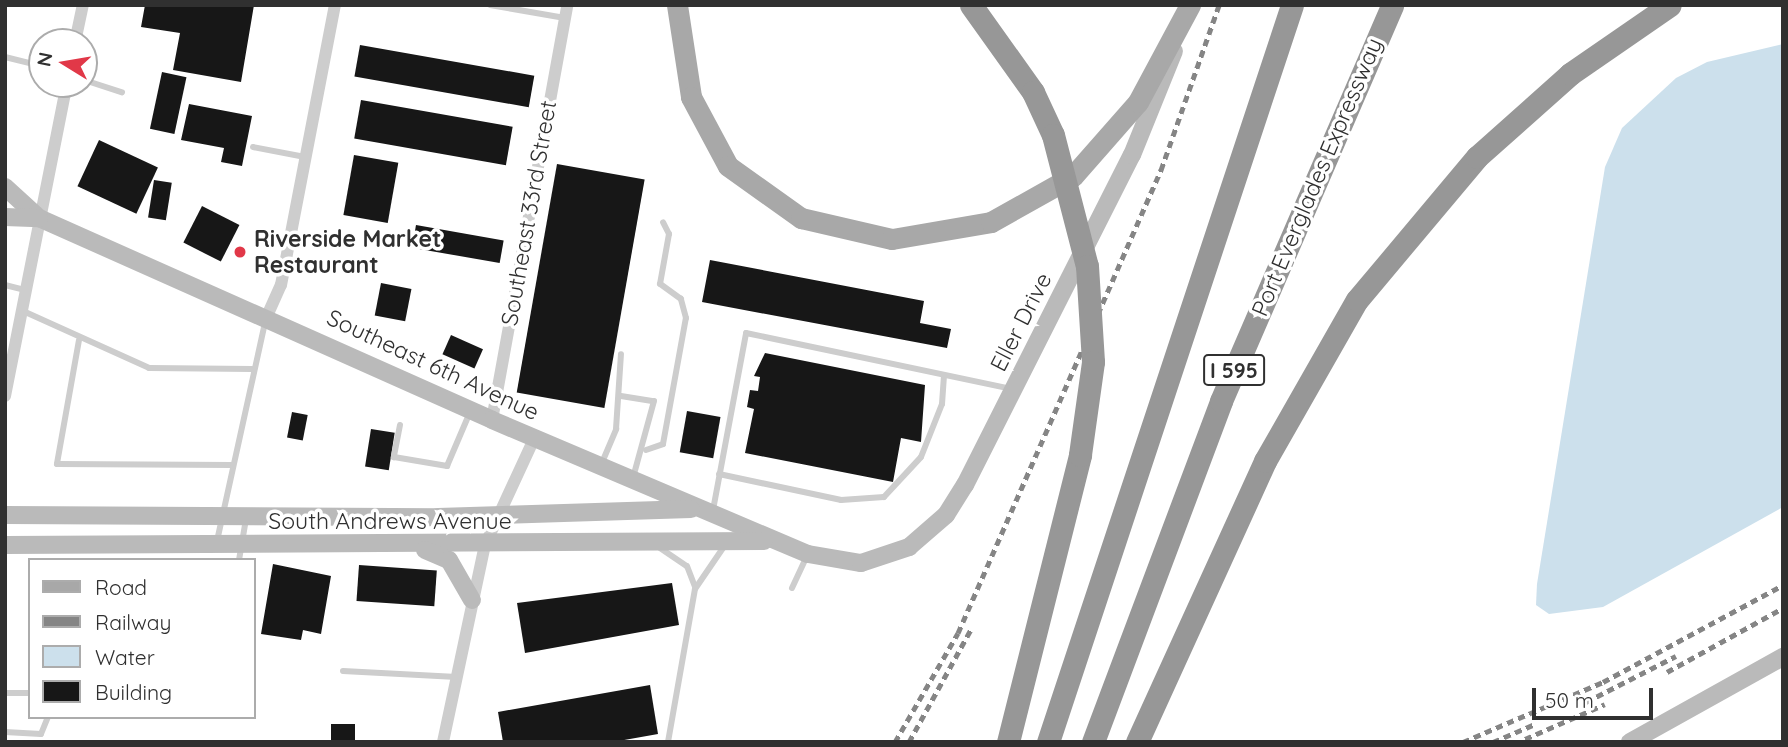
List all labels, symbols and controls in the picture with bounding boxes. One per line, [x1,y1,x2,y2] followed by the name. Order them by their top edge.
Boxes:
[28,28,98,98] north arrow
[1246,34,1388,320] street label: Port Everglades Expressway
[31,50,57,69] text: N
[496,98,562,328] street label: Southeast 33rd Street
[254,225,441,279] place label: Riverside Market Restaurant
[232,244,248,260] marker: Riverside Market Restaurant
[984,268,1058,376] street label: Eller Drive
[323,304,543,426] street label: Southeast 6th Avenue
[1202,352,1266,388] road number: I 595
[268,507,512,535] street label: South Andrews Avenue
[28,558,256,719] legend
[95,574,147,600] text: Road
[95,609,171,635] text: Railway
[95,644,155,670] text: Water
[1536,674,1657,718] scale bar
[95,679,172,705] text: Building
[1545,687,1594,713] text: 50 m

